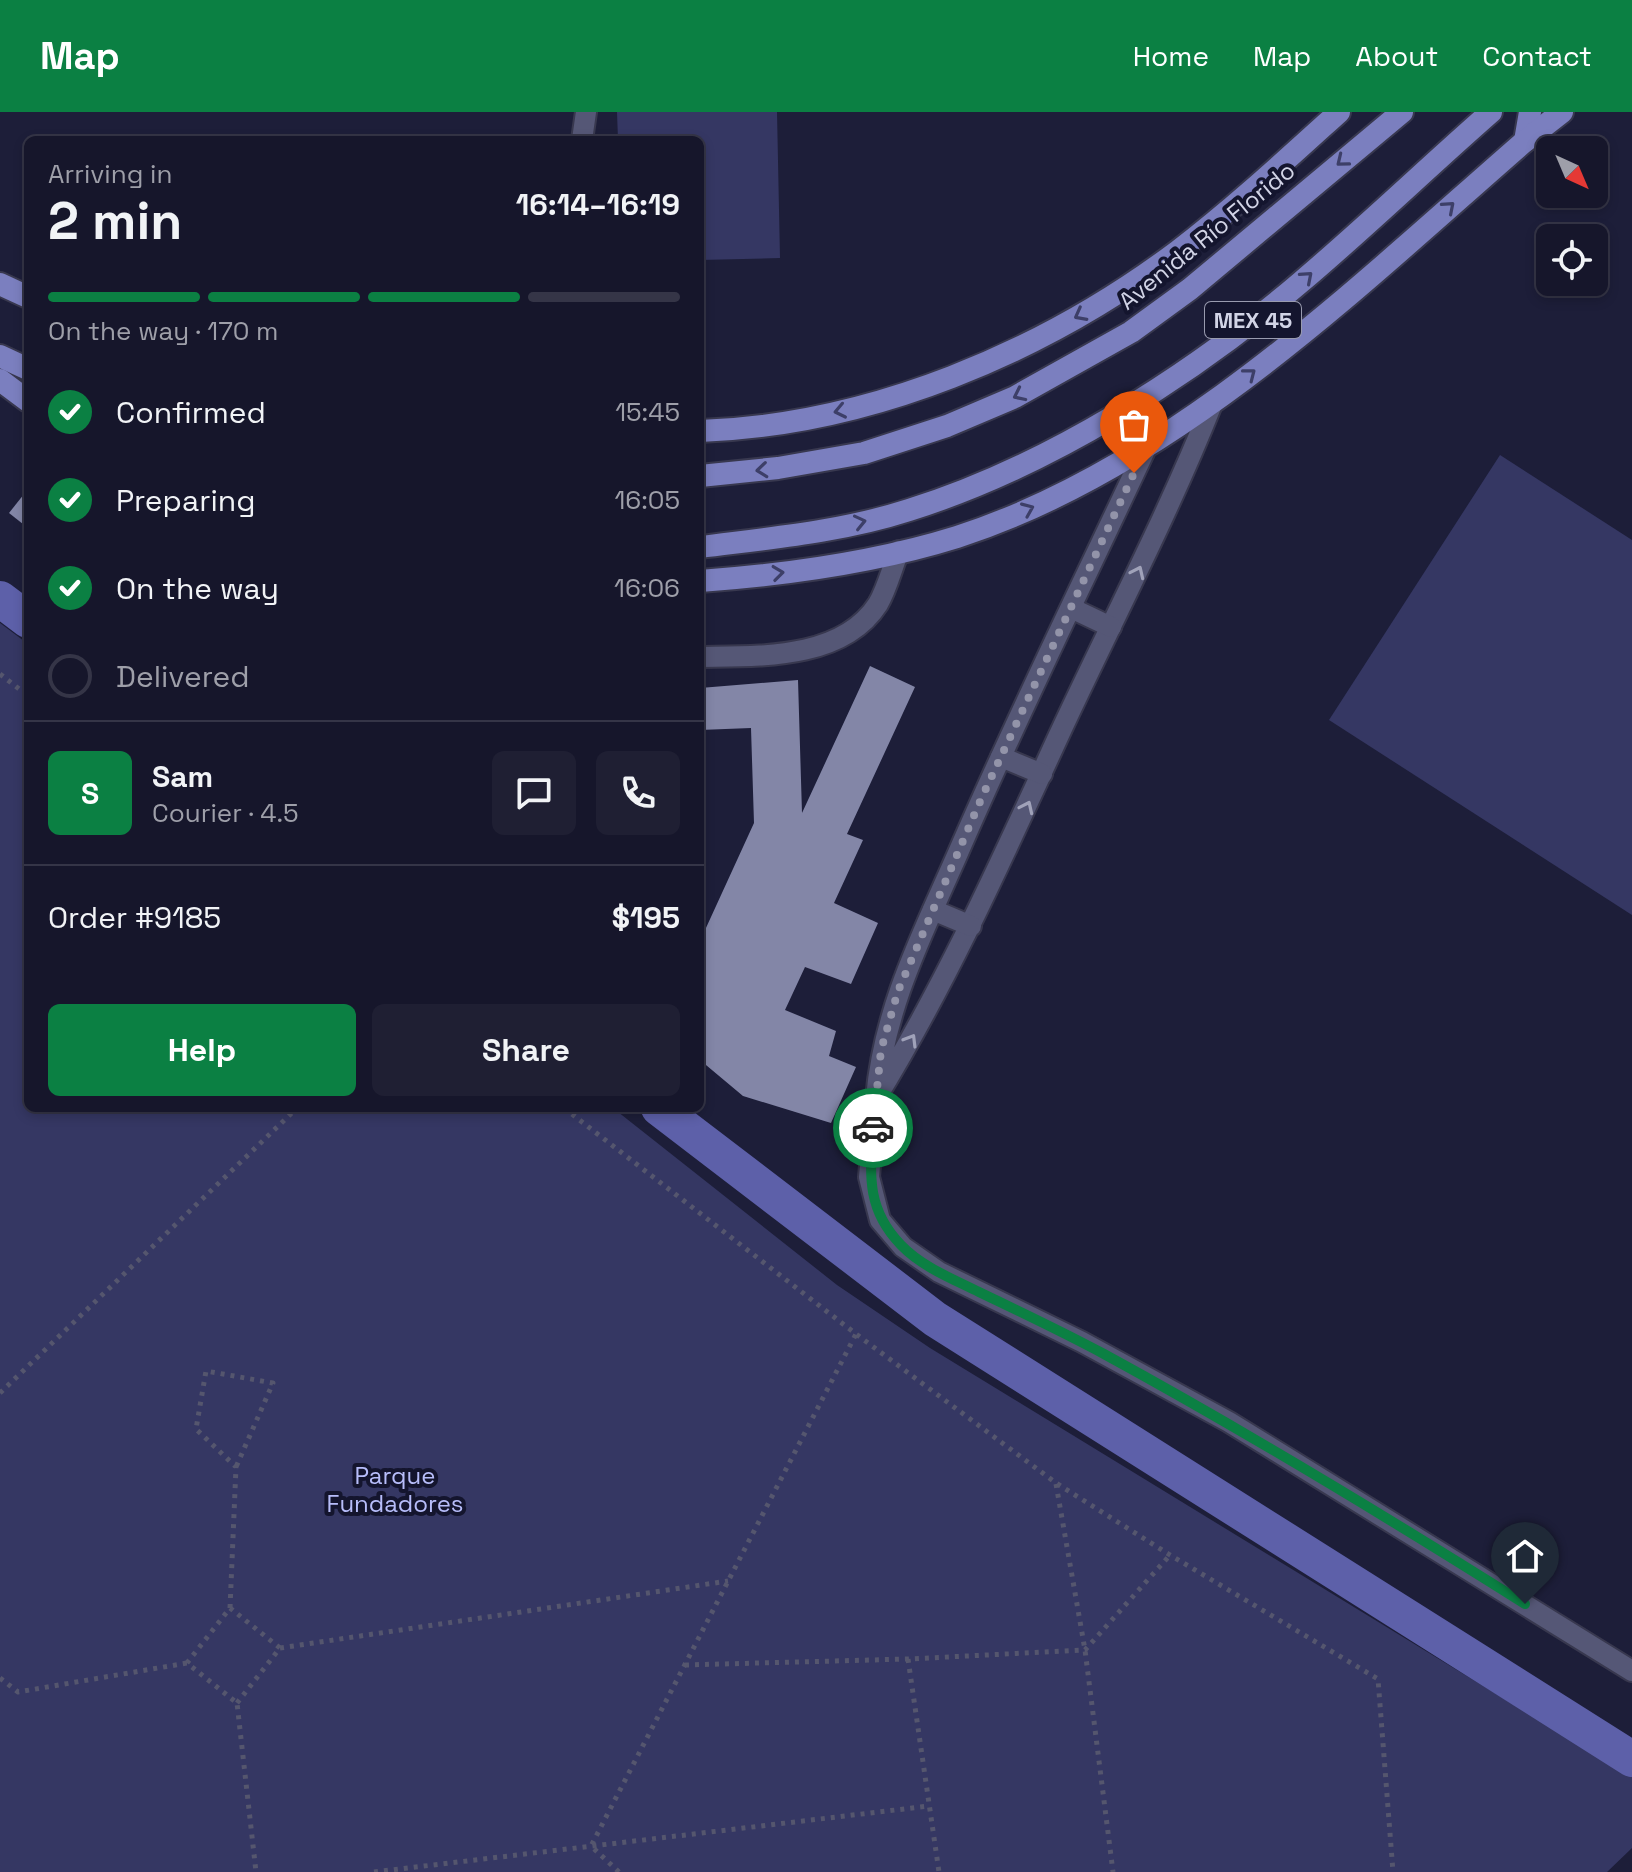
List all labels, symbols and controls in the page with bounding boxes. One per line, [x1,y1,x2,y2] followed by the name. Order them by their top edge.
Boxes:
[40,32,120,80] text: Map
[1133,38,1209,74] text: Home
[1253,38,1311,74] text: Map
[1355,38,1438,74] text: About
[1482,38,1592,74] text: Contact
[1536,136,1608,208] north arrow
[1536,136,1608,296] map controls
[1336,151,1351,166] one-way arrow
[1112,155,1301,316] street label: Avenida Río Florido
[48,157,172,191] text: Arriving in
[516,185,680,224] text: 16:14–16:19
[48,188,182,254] text: 2 min
[1440,202,1454,216] one-way arrow
[1536,224,1608,296] button: locate
[1298,271,1312,286] one-way arrow
[1205,302,1301,338] road number: MEX 45
[1074,305,1089,321] one-way arrow
[48,314,278,348] text: On the way · 170 m
[1241,369,1256,383] one-way arrow
[1012,385,1027,400] one-way arrow
[48,390,92,434] icon: check
[1100,391,1168,473] pin
[116,393,266,432] text: Confirmed
[615,395,680,429] text: 15:45
[833,402,847,419] one-way arrow
[1112,403,1156,447] icon: bag
[755,461,768,478] one-way arrow
[48,478,92,522] icon: check
[116,481,255,520] text: Preparing
[614,483,680,517] text: 16:05
[1020,502,1035,518] one-way arrow
[852,514,866,531] one-way arrow
[771,565,784,582] one-way arrow
[48,566,92,610] icon: check
[1128,566,1144,581] one-way arrow
[116,569,279,608] text: On the way
[614,571,680,605] text: 16:06
[116,657,250,696] text: Delivered
[492,751,576,835] button: chat
[596,751,680,835] button: phone
[152,757,213,796] text: Sam
[81,774,99,813] text: S
[152,796,299,830] text: Courier · 4.5
[1017,801,1033,816] one-way arrow
[48,898,221,937] text: Order #9185
[612,898,680,937] text: $195
[48,1004,356,1096] button: Help
[372,1004,680,1096] button: Share
[901,1034,917,1049] one-way arrow
[833,1088,913,1168] courier
[851,1106,895,1150] icon: car
[326,1460,464,1519] park label: Parque Fundadores
[1491,1522,1559,1604] pin
[1503,1534,1547,1578] icon: home

